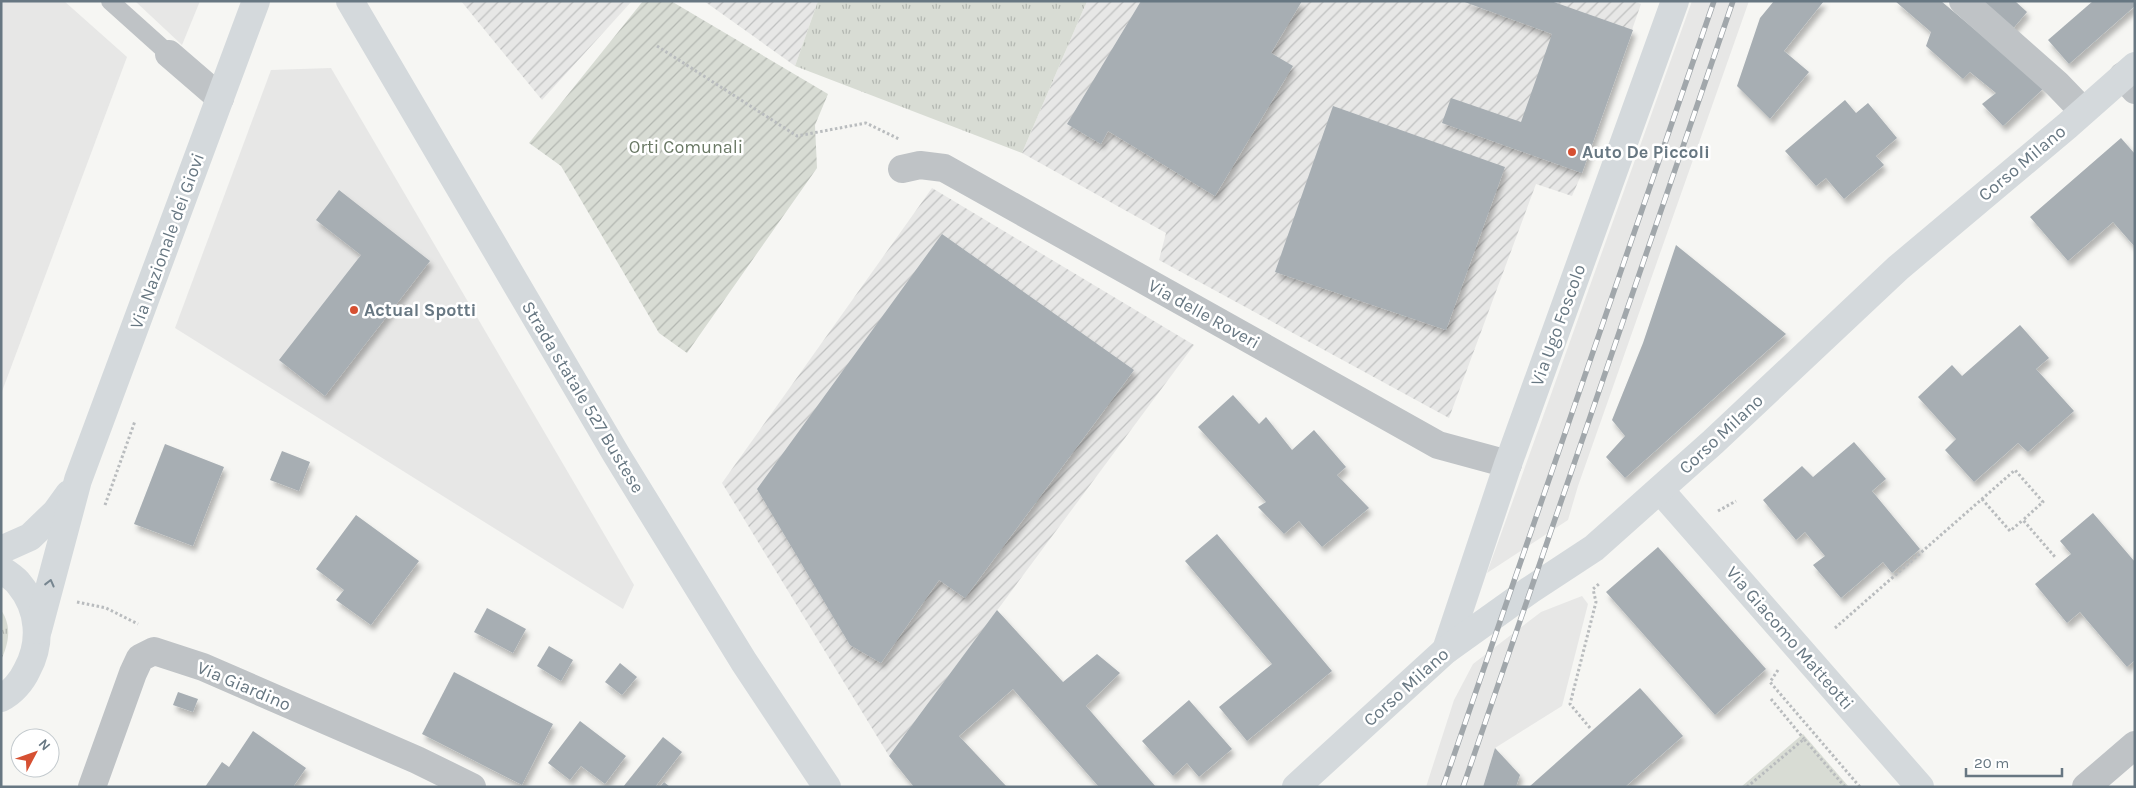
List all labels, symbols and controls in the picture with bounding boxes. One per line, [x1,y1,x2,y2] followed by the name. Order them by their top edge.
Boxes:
[1974,120,2070,206] street label: Corso Milano
[629,136,743,158] park label: Orti Comunali
[1582,141,1710,163] place label: Auto De Piccoli
[1566,146,1578,158] marker: Auto De Piccoli
[125,150,209,332] street label: Via Nazionale dei Giovi
[1526,261,1590,389] street label: Via Ugo Foscolo
[1144,274,1264,354] street label: Via delle Roveri
[517,297,649,497] street label: Strada statale 527 Bustese
[364,299,477,321] place label: Actual Spotti
[348,304,360,316] marker: Actual Spotti
[1674,389,1768,479] street label: Corso Milano
[1722,562,1858,714] street label: Via Giacomo Matteotti
[44,579,55,588] one-way arrow
[1359,643,1453,731] street label: Corso Milano
[194,656,294,716] street label: Via Giardino
[10,728,60,778] north arrow
[35,735,54,754] text: N
[1966,746,2062,778] scale bar
[1974,754,2009,772] text: 20 m

